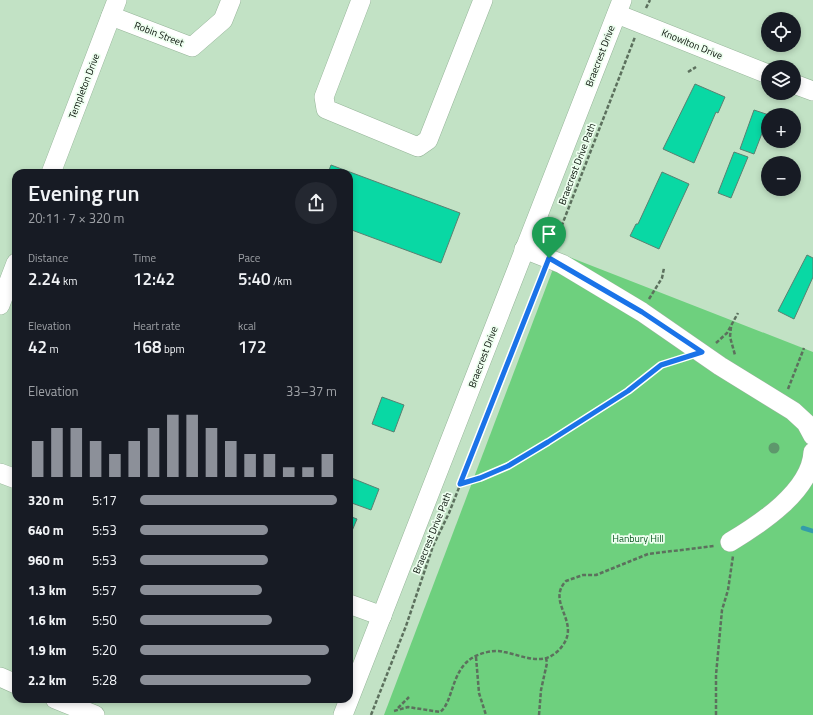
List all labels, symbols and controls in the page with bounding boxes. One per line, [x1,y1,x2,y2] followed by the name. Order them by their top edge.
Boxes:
[761,12,801,196] map controls
[761,12,801,52] button: locate
[132,18,186,51] street label: Robin Street
[581,23,619,89] street label: Braecrest Drive
[659,25,725,63] street label: Knowlton Drive
[65,51,103,121] street label: Templeton Drive
[761,60,801,100] button: layers
[761,108,801,148] button: +
[554,121,600,207] street label: Braecrest Drive Path
[761,156,801,196] button: −
[28,176,139,210] text: Evening run
[295,182,337,224] button: share
[28,208,124,228] text: 20:11 · 7 × 320 m
[532,217,566,258] pin
[538,223,560,245] icon: arrive
[28,250,68,266] text: Distance
[133,250,156,266] text: Time
[238,250,260,266] text: Pace
[28,266,61,292] text: 2.24
[133,266,175,292] text: 12:42
[238,266,271,292] text: 5:40
[61,273,78,289] text: km
[271,273,292,289] text: /km
[28,318,71,334] text: Elevation
[133,318,180,334] text: Heart rate
[238,318,256,334] text: kcal
[464,324,502,390] street label: Braecrest Drive
[28,334,47,360] text: 42
[133,334,162,360] text: 168
[238,334,267,360] text: 172
[47,341,59,357] text: m
[162,341,185,357] text: bpm
[28,381,79,401] text: Elevation
[286,381,337,401] text: 33–37 m
[28,490,64,510] text: 320 m
[92,490,117,510] text: 5:17
[409,490,455,576] street label: Braecrest Drive Path
[28,520,64,540] text: 640 m
[92,520,117,540] text: 5:53
[612,531,664,546] park label: Hanbury Hill
[28,550,64,570] text: 960 m
[92,550,117,570] text: 5:53
[28,580,66,600] text: 1.3 km
[92,580,117,600] text: 5:57
[28,610,66,630] text: 1.6 km
[92,610,117,630] text: 5:50
[28,640,66,660] text: 1.9 km
[92,640,117,660] text: 5:20
[28,670,66,690] text: 2.2 km
[92,670,117,690] text: 5:28

